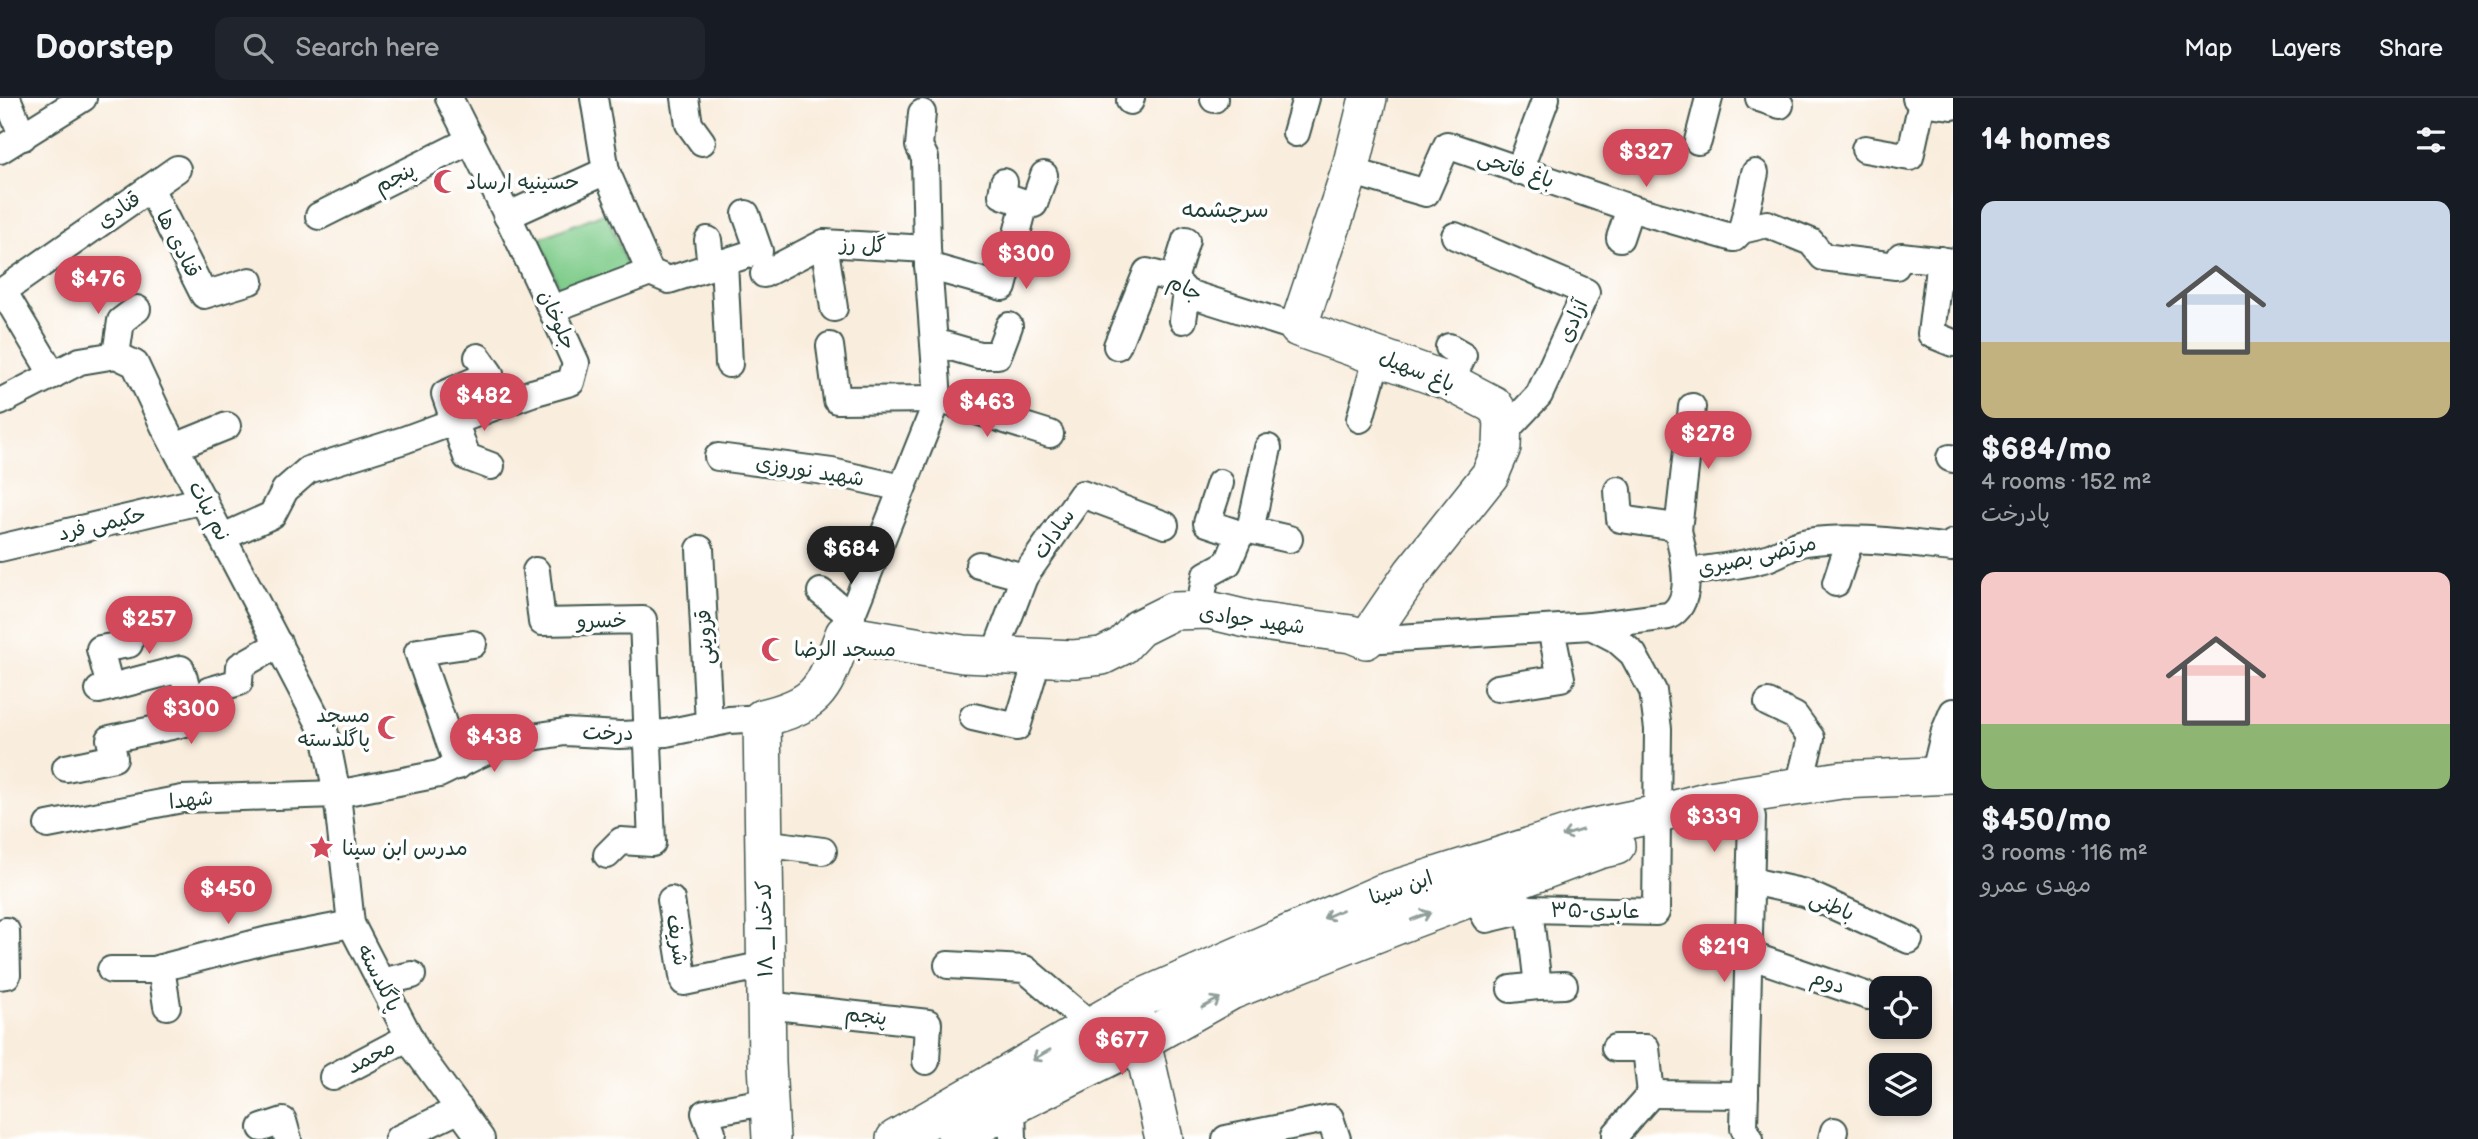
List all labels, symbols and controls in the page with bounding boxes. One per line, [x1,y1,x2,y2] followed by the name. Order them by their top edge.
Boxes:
[215,17,705,80] search box
[35,28,173,68] text: Doorstep
[239,29,277,67] icon: search
[295,33,439,64] text: Search here
[2184,34,2232,63] text: Map
[2270,34,2341,63] text: Layers
[2379,34,2443,63] text: Share
[2412,121,2450,159] icon: filters
[1981,122,2110,158] text: 14 homes
[1605,130,1687,189] pin: $327
[1619,138,1673,166] text: $327
[1474,144,1557,196] street label: باغ فاتحی
[370,157,421,201] street label: پنجم
[432,168,460,196] mosque icon: حسینیه ارساد
[466,170,579,195] place label: حسینیه ارساد
[92,186,146,234] street label: قنادی
[1181,196,1269,224] district label: سرچشمه
[150,206,206,282] street label: قنادی ها
[837,231,887,259] street label: گل رز
[985,232,1067,291] pin: $300
[997,240,1055,268] text: $300
[2153,247,2279,373] icon: home
[57,256,139,316] pin: $476
[70,265,126,293] text: $476
[1162,269,1206,310] street label: جام
[532,286,581,354] street label: جلوخان
[1553,295,1594,346] street label: آزادی
[1375,345,1459,399] street label: باغ سهیل
[443,374,525,433] pin: $482
[946,380,1028,439] pin: $463
[456,382,512,410] text: $482
[959,388,1015,416] text: $463
[1667,412,1749,471] pin: $278
[1681,420,1735,448] text: $278
[1981,432,2111,468] text: $684/mo
[754,450,866,492] street label: شهید نوروزی
[1981,468,2151,496] text: 4 rooms · 152 m²
[180,477,235,547] street label: نم نبات
[1981,500,2050,528] text: پادرخت
[56,502,149,547] street label: حکیمی فرد
[1028,504,1080,564] street label: سادات
[810,526,892,586] pin: $684
[1695,530,1819,583] street label: مرتضی بصیری
[823,535,879,563] text: $684
[108,596,190,656] pin: $257
[1197,600,1307,640] street label: شهید جوادی
[122,605,176,633] text: $257
[575,608,627,634] street label: خسرو
[691,609,720,665] street label: قزوینی
[2153,618,2279,744] icon: home
[760,635,788,663] mosque icon: مسجد الرضا
[794,637,896,662] place label: مسجد الرضا
[150,686,232,746] pin: $300
[162,695,220,723] text: $300
[298,703,370,752] place label: مسجد پاگلدسته
[376,713,404,741] mosque icon: مسجد پاگلدسته
[453,714,535,774] pin: $438
[582,720,634,746] street label: درخت
[466,723,522,751] text: $438
[168,785,214,815] street label: شهدا
[1673,794,1755,854] pin: $339
[1686,803,1742,831] text: $339
[1981,803,2111,839] text: $450/mo
[1561,827,1583,840] one-way arrow
[308,834,336,862] place icon: مدرس ابن سینا
[342,836,468,861] place label: مدرس ابن سینا
[1981,839,2148,867] text: 3 rooms · 116 m²
[187,866,269,926] pin: $450
[1366,866,1436,910] street label: ابن سینا
[1981,871,2091,899] text: مهدی عمرو
[200,875,256,903] text: $450
[752,880,778,978] street label: ۱۸ _ کدخدا
[1806,885,1858,927] street label: باطنی
[1550,898,1640,924] street label: ۳۵-عابدی
[1323,908,1345,921] one-way arrow
[1410,909,1431,922] one-way arrow
[661,913,693,967] street label: شریف
[1683,924,1765,984] pin: $219
[1698,933,1750,961] text: $219
[351,940,407,1016] street label: پاگلدسته
[1807,965,1848,1002] street label: دوم
[1869,976,1932,1116] map controls
[1869,976,1932,1039] button: locate
[1200,996,1220,1010] one-way arrow
[843,1001,888,1034] street label: پنجم
[1081,1018,1163,1077] pin: $677
[1095,1026,1149,1054] text: $677
[343,1034,399,1080] street label: محمد
[1031,1048,1051,1062] one-way arrow
[1869,1053,1932,1116] button: layers

